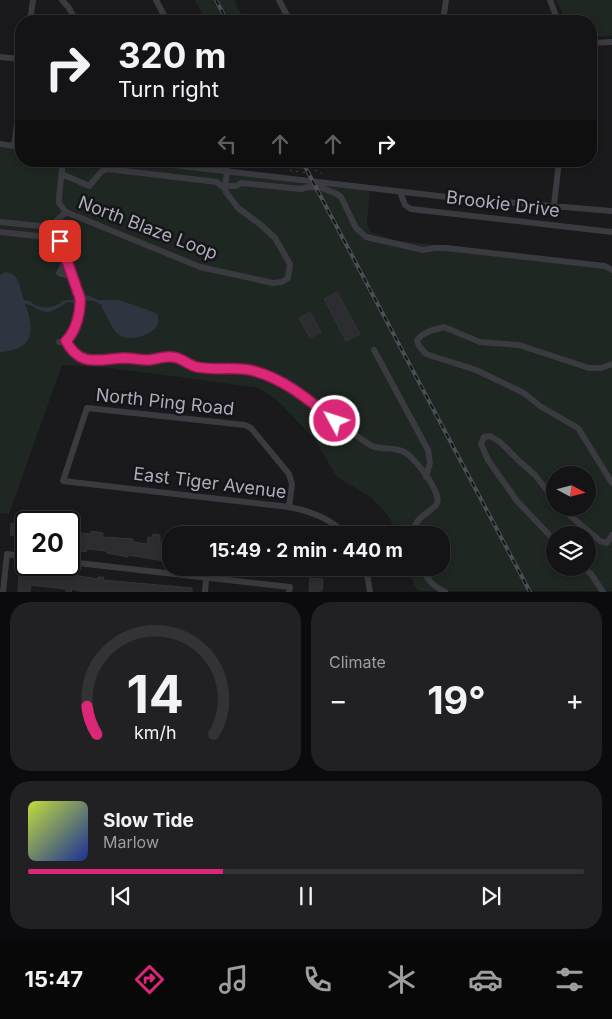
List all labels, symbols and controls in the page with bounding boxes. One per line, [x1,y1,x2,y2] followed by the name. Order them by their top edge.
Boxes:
[118,34,226,76] text: 320 m
[35,35,100,100] icon: right
[118,76,219,102] text: Turn right
[213,130,241,158] icon: left
[266,130,294,158] icon: ahead
[319,130,347,158] icon: ahead
[372,130,400,158] icon: right
[445,186,561,221] street label: Brookie Drive
[76,191,221,264] street label: North Blaze Loop
[39,220,81,262] pin
[46,227,74,255] icon: arrive
[95,384,235,419] street label: North Ping Road
[308,394,360,446] position arrow
[132,463,288,502] street label: East Tiger Avenue
[546,466,596,516] north arrow
[546,466,596,576] map controls
[15,511,80,576] speed limit sign: 20
[546,526,596,576] button: layers
[209,539,403,562] text: 15:49 · 2 min · 440 m
[329,652,386,672] text: Climate
[127,663,184,726] text: 14
[427,677,486,723] text: 19°
[329,683,348,717] text: −
[565,683,584,717] text: +
[134,722,177,743] text: km/h
[103,809,194,832] text: Slow Tide
[103,832,159,852] text: Marlow
[107,882,135,910] icon: previous
[292,882,320,910] icon: pause
[477,882,505,910] icon: next
[132,962,167,997] icon: directions
[216,962,251,997] icon: music
[300,962,335,997] icon: phone
[384,962,419,997] icon: climate
[468,962,503,997] icon: car
[552,962,587,997] icon: filters
[25,966,83,992] text: 15:47

